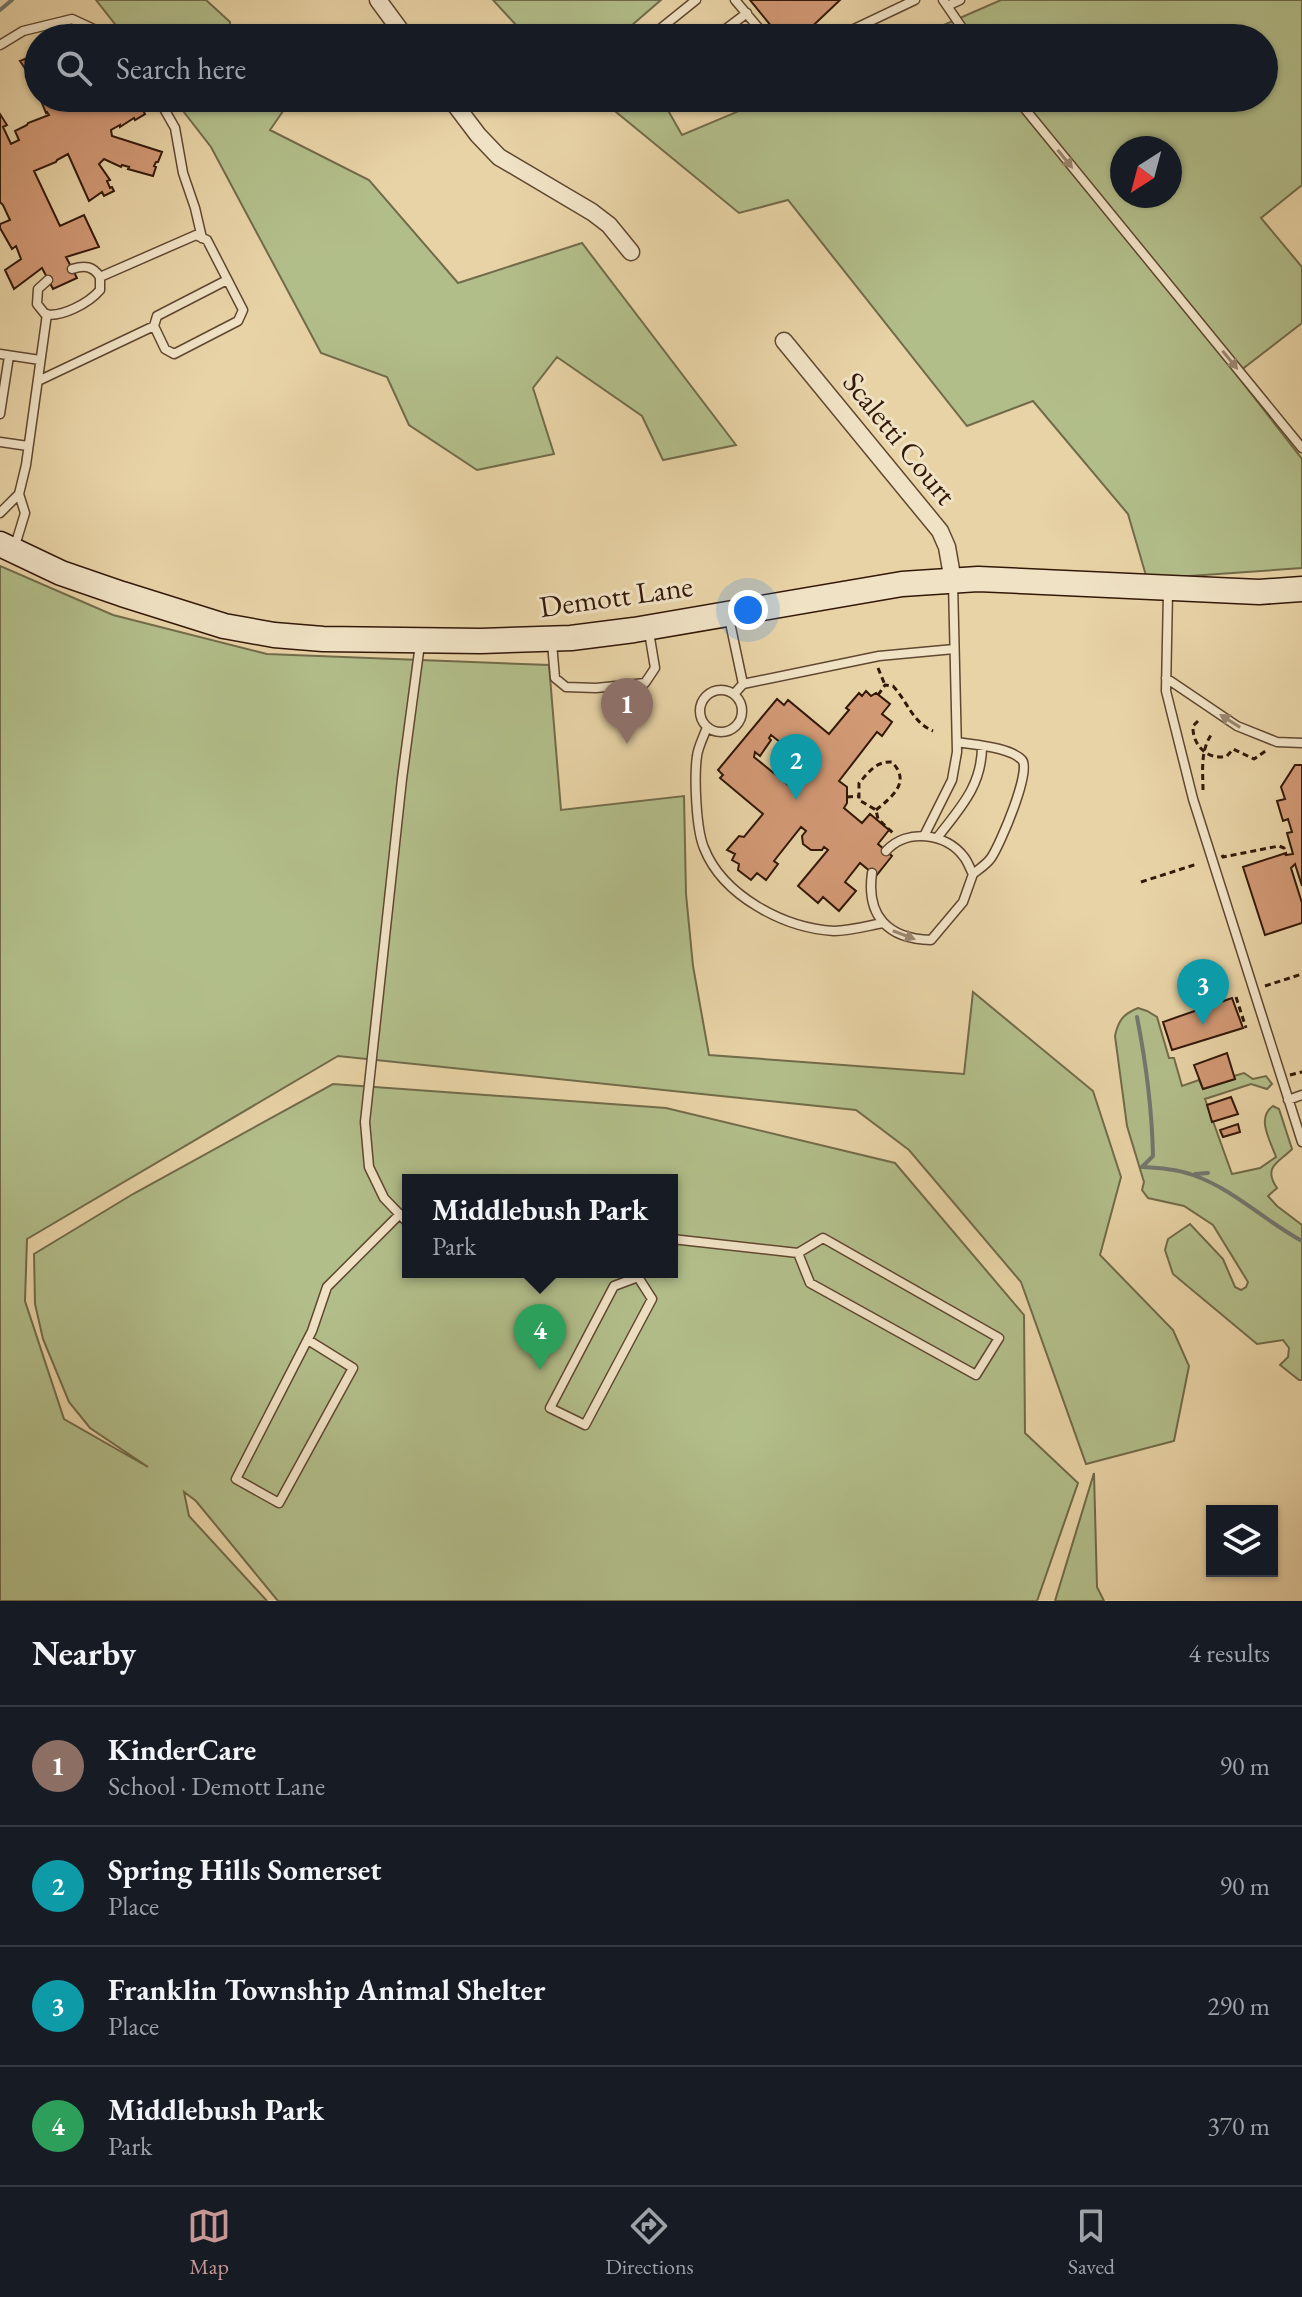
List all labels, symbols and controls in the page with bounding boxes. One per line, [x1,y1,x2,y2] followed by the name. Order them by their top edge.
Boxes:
[24,24,1278,112] search box
[52,46,96,90] icon: search
[116,49,246,88] text: Search here
[1110,136,1182,208] north arrow
[1056,149,1073,169] one-way arrow
[1221,350,1238,370] one-way arrow
[834,363,966,513] street label: Scaletti Court
[537,566,695,626] street label: Demott Lane
[728,590,768,630] your location
[601,678,653,744] pin: 1
[1219,714,1241,728] one-way arrow
[770,734,822,800] pin: 2
[892,929,916,942] one-way arrow
[1177,959,1229,1025] pin: 3
[402,1174,678,1278] popup
[432,1190,648,1229] text: Middlebush Park
[432,1229,476,1263] text: Park
[514,1304,566,1370] pin: 4
[1206,1505,1278,1577] map controls
[1206,1505,1278,1577] button: layers
[32,1631,136,1675] text: Nearby
[1189,1636,1270,1670] text: 4 results
[108,1730,256,1769] text: KinderCare
[51,1749,65,1783] text: 1
[1220,1749,1270,1783] text: 90 m
[108,1769,325,1803] text: School · Demott Lane
[108,1850,382,1889] text: Spring Hills Somerset
[51,1869,65,1903] text: 2
[1220,1869,1270,1903] text: 90 m
[108,1889,159,1923] text: Place
[108,1970,545,2009] text: Franklin Township Animal Shelter
[51,1989,65,2023] text: 3
[1207,1989,1270,2023] text: 290 m
[108,2009,159,2043] text: Place
[108,2090,324,2129] text: Middlebush Park
[51,2109,65,2143] text: 4
[1207,2109,1270,2143] text: 370 m
[108,2129,152,2163] text: Park
[187,2204,231,2281] tab: Map
[605,2204,694,2281] tab: Directions
[1068,2204,1115,2281] tab: Saved

